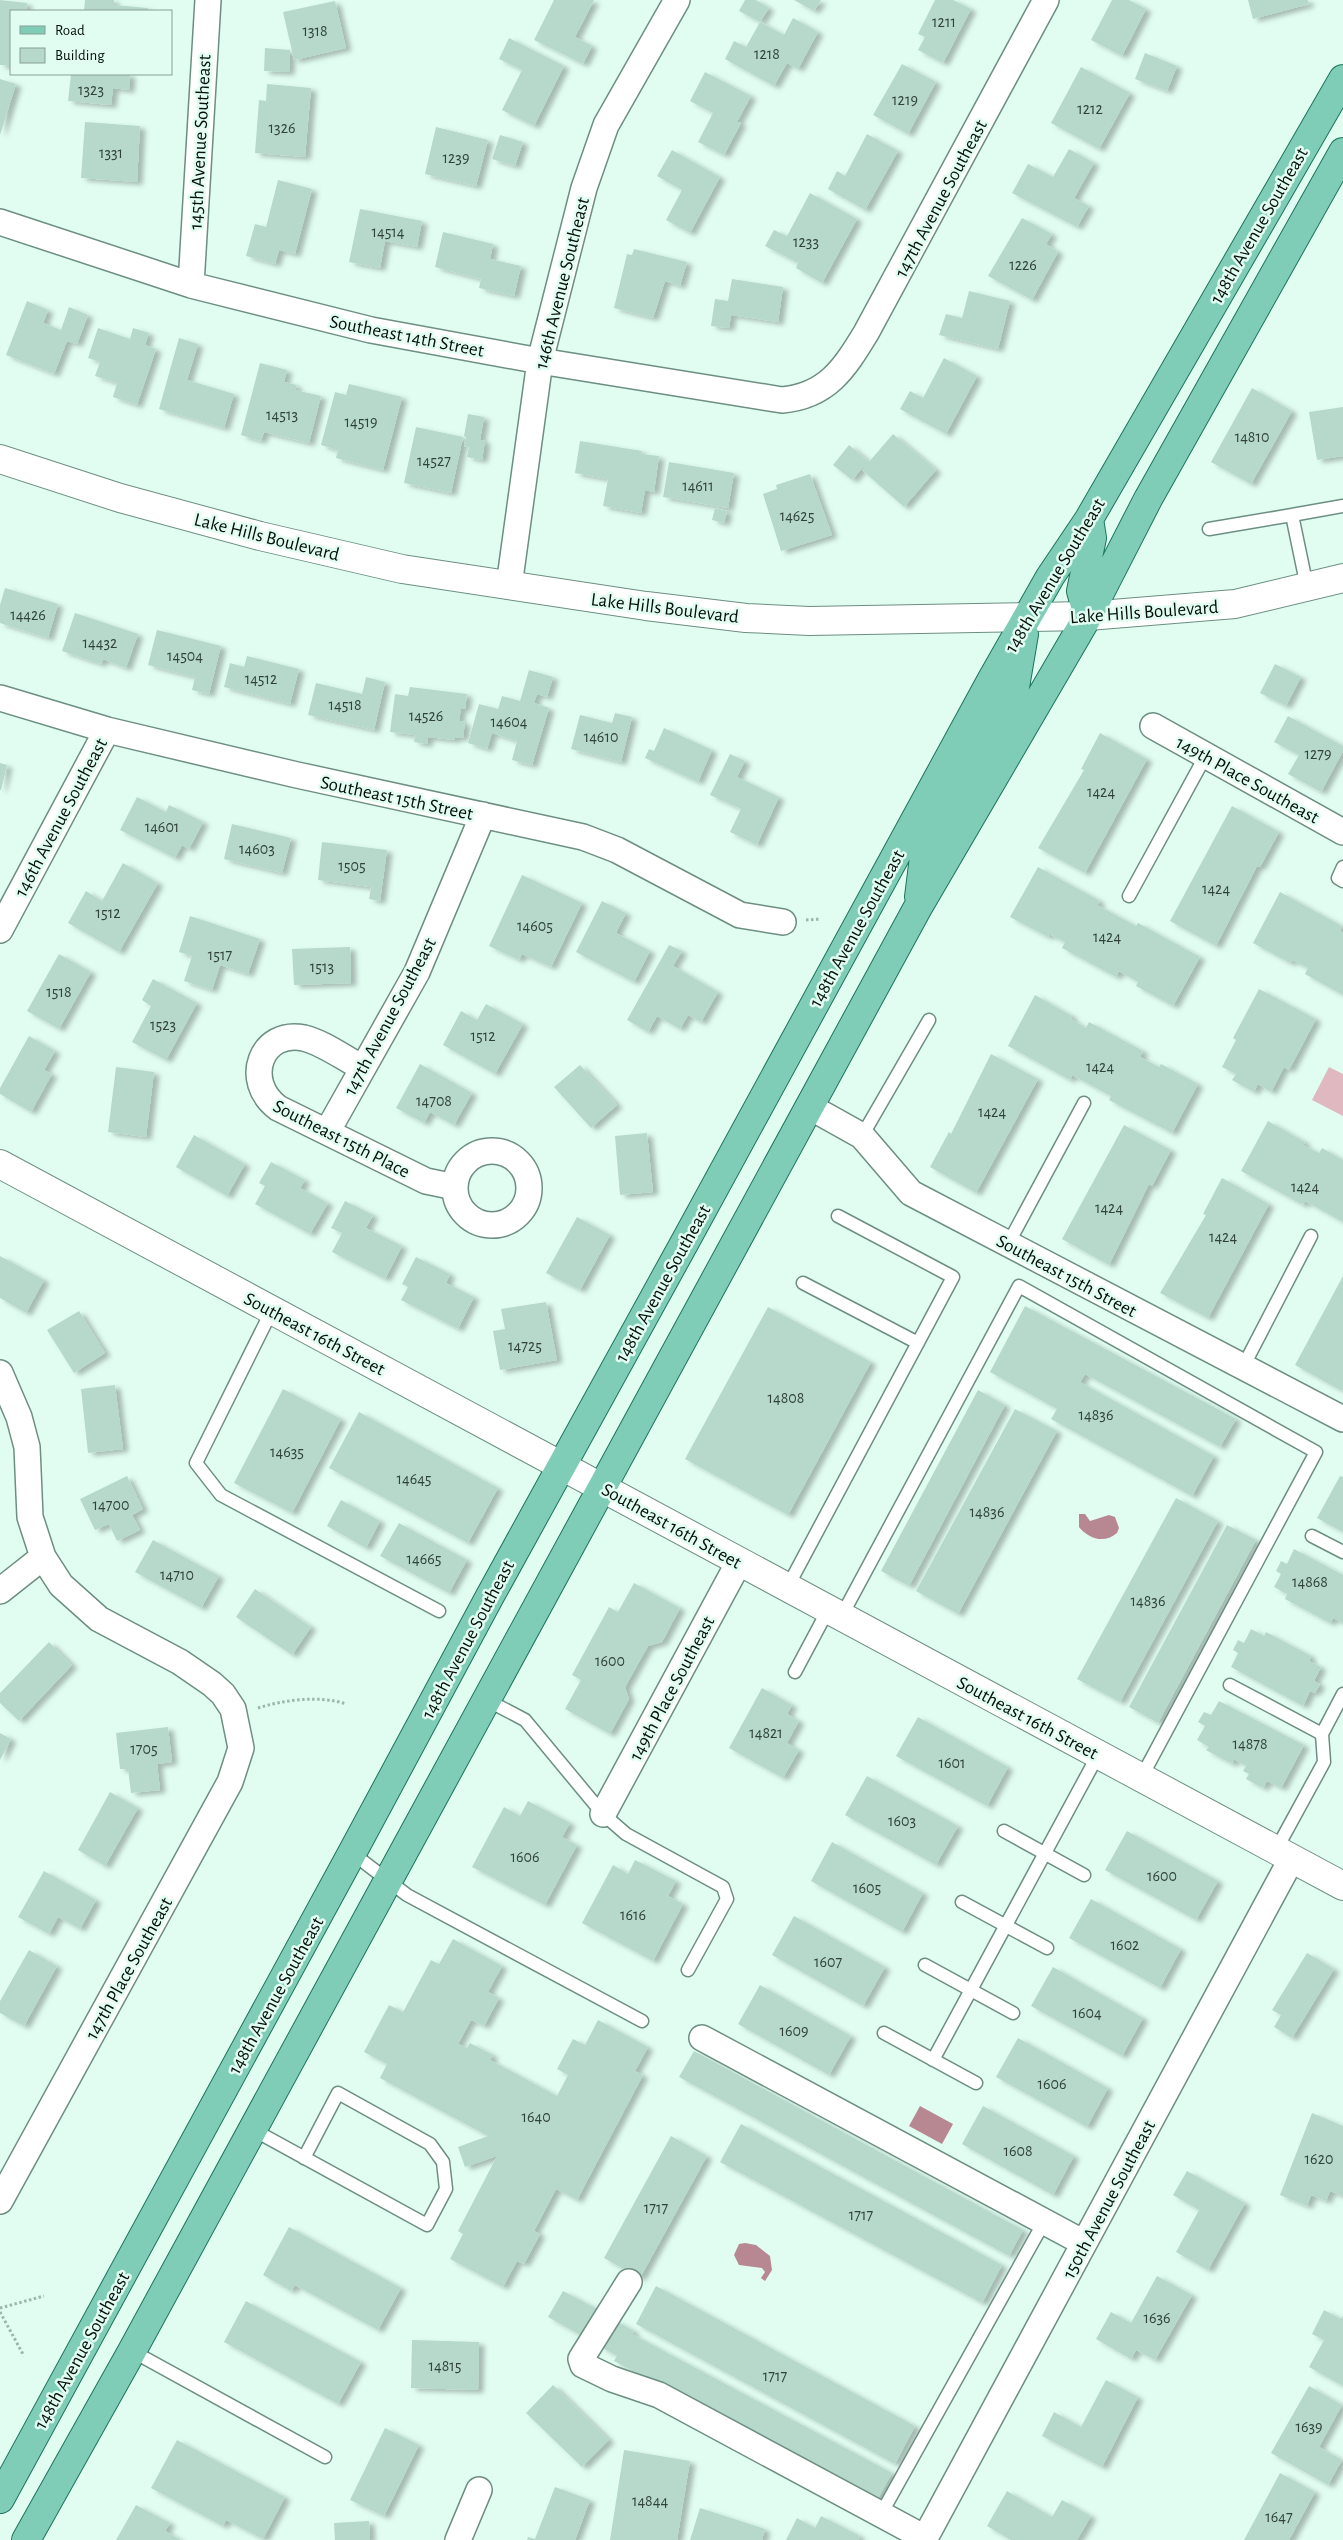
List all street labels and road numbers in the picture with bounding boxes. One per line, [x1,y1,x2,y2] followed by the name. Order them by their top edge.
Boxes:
[186,54,215,230] street label: 145th Avenue Southeast
[892,117,991,281] street label: 147th Avenue Southeast
[1207,145,1312,307] street label: 148th Avenue Southeast
[532,195,593,371] street label: 146th Avenue Southeast
[328,312,485,361] street label: Southeast 14th Street
[1002,495,1109,656] street label: 148th Avenue Southeast
[192,510,341,565] street label: Lake Hills Boulevard
[590,590,740,627] street label: Lake Hills Boulevard
[1069,598,1219,627] street label: Lake Hills Boulevard
[1173,733,1322,828] street label: 149th Place Southeast
[12,735,111,900] street label: 146th Avenue Southeast
[319,773,475,824] street label: Southeast 15th Street
[806,847,908,1011] street label: 148th Avenue Southeast
[341,935,440,1099] street label: 147th Avenue Southeast
[270,1097,413,1182] street label: Southeast 15th Place
[612,1202,714,1366] street label: 148th Avenue Southeast
[993,1231,1139,1321] street label: Southeast 15th Street
[241,1289,388,1379] street label: Southeast 16th Street
[598,1480,744,1573] street label: Southeast 16th Street
[419,1557,518,1722] street label: 148th Avenue Southeast
[626,1613,718,1764] street label: 149th Place Southeast
[954,1673,1101,1763] street label: Southeast 16th Street
[82,1894,176,2043] street label: 147th Place Southeast
[225,1914,327,2078] street label: 148th Avenue Southeast
[1060,2117,1159,2282] street label: 150th Avenue Southeast
[31,2269,133,2433] street label: 148th Avenue Southeast

